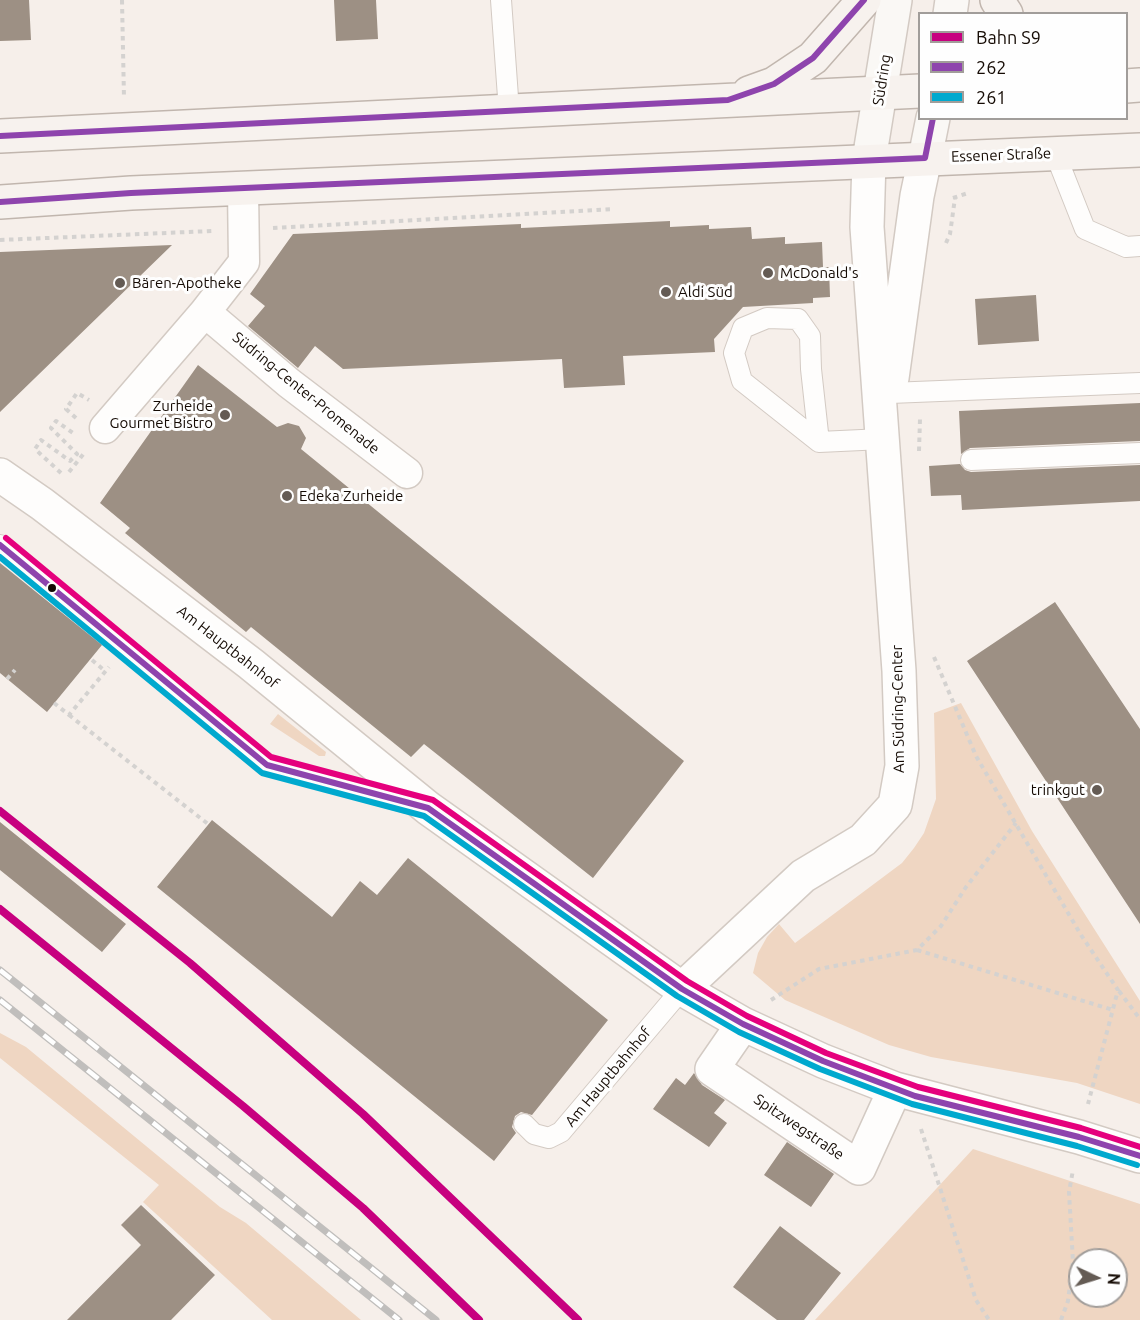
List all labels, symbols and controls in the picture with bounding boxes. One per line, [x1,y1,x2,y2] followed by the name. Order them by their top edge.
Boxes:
[918,12,1128,120] legend
[976,27,1041,47] text: Bahn S9
[869,53,895,107] street label: Südring
[976,57,1006,77] text: 262
[976,87,1006,107] text: 261
[951,144,1051,166] street label: Essener Straße
[780,264,858,282] place label: McDonald's
[761,266,775,280] marker: McDonald's
[132,274,242,292] place label: Bären-Apotheke
[113,276,127,290] marker: Bären-Apotheke
[678,283,733,301] place label: Aldi Süd
[659,285,673,299] marker: Aldi Süd
[229,328,383,458] street label: Südring-Center-Promenade
[109,397,213,432] place label: Zurheide Gourmet Bistro
[218,408,232,422] marker: Zurheide Gourmet Bistro
[299,487,403,505] place label: Edeka Zurheide
[280,489,294,503] marker: Edeka Zurheide
[46,582,58,594] unlabelled marker
[174,602,282,692] street label: Am Hauptbahnhof
[888,645,908,773] street label: Am Südring-Center
[1031,781,1085,799] place label: trinkgut
[1090,783,1104,797] marker: trinkgut
[561,1024,655,1130] street label: Am Hauptbahnhof
[751,1090,847,1164] street label: Spitzwegstraße
[1068,1248,1128,1308] north arrow
[1105,1273,1123,1286] text: N

